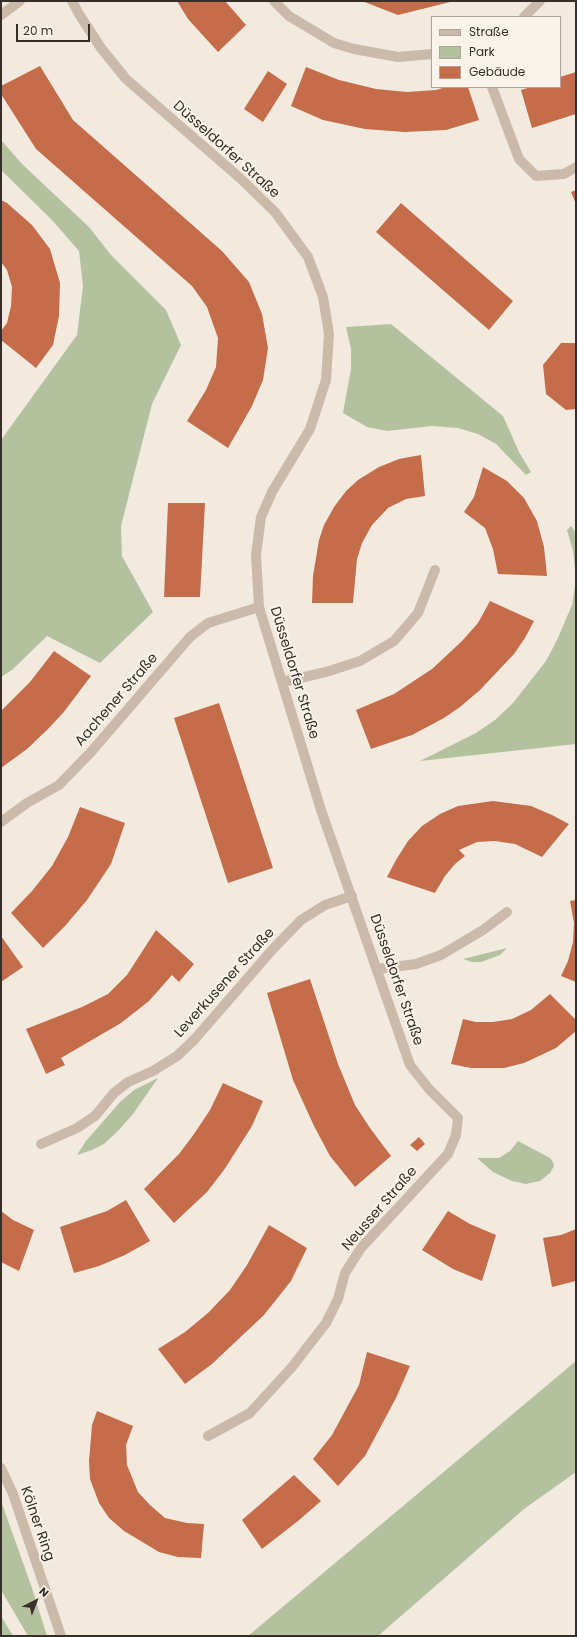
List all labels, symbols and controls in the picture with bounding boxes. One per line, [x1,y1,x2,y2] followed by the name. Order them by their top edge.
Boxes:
[18,16,92,42] scale bar
[431,16,561,88] legend
[23,22,53,39] text: 20 m
[469,23,509,40] text: Straße
[469,43,495,60] text: Park
[469,63,525,80] text: Gebäude
[169,98,283,202] street label: Düsseldorfer Straße
[266,605,322,741] street label: Düsseldorfer Straße
[72,650,162,750] street label: Aachener Straße
[366,912,426,1048] street label: Düsseldorfer Straße
[171,925,279,1041] street label: Leverkusener Straße
[339,1164,421,1254] street label: Neusser Straße
[16,1484,58,1564] street label: Kölner Ring
[16,1581,56,1621] north arrow
[36,1583,52,1601] text: N

